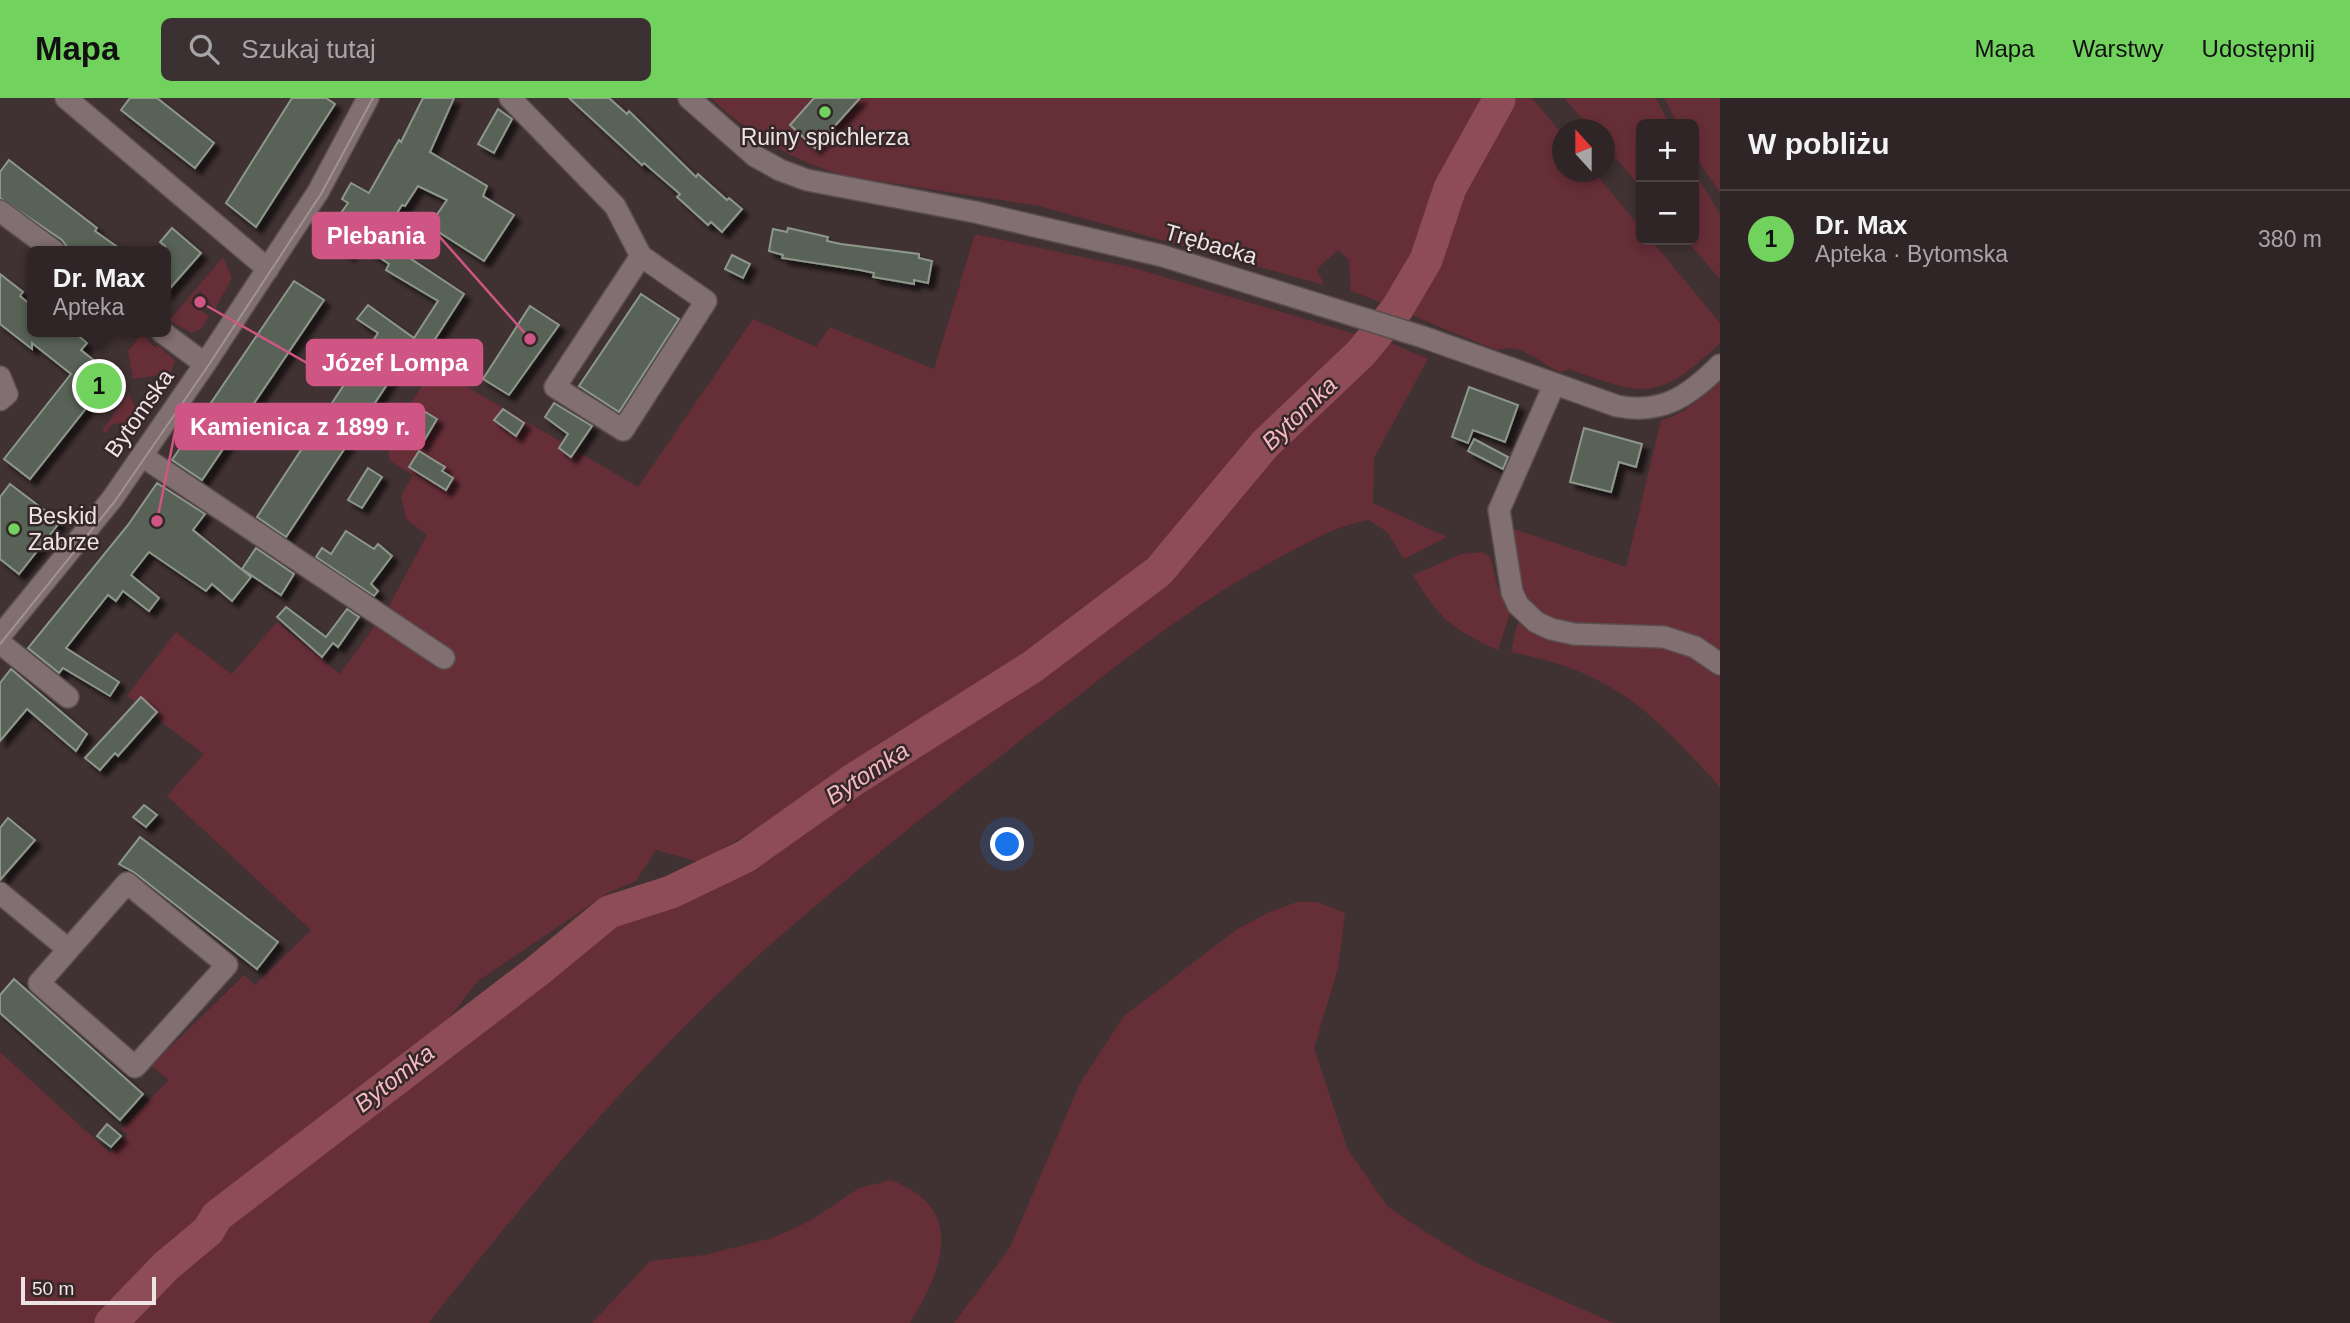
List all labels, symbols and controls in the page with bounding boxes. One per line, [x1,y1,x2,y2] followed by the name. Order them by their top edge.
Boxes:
[161,18,651,81] search box
[35,30,119,67] text: Mapa
[185,30,223,68] icon: search
[241,34,376,64] text: Szukaj tutaj
[1974,35,2034,62] text: Mapa
[2072,35,2164,62] text: Warstwy
[2202,35,2315,62] text: Udostępnij
[817,104,833,120] marker: Ruiny spichlerza
[1552,119,1615,182] north arrow
[1636,119,1699,245] map controls
[1636,119,1699,182] button: +
[741,124,910,150] place label: Ruiny spichlerza
[1748,127,1890,160] text: W pobliżu
[1636,182,1699,245] button: −
[1815,210,1908,240] text: Dr. Max
[313,213,439,258] callout: Plebania
[1162,218,1260,270] street label: Trębacka
[327,222,426,249] text: Plebania
[1765,226,1777,252] text: 1
[2258,226,2322,252] text: 380 m
[1815,241,2008,267] text: Apteka · Bytomska
[27,246,171,337] popup
[53,263,145,293] text: Dr. Max
[53,294,124,320] text: Apteka
[307,340,482,385] callout: Józef Lompa
[322,349,469,376] text: Józef Lompa
[76,360,122,412] pin: 1
[99,364,179,462] street label: Bytomska
[1256,371,1342,455] water label: Bytomka
[176,404,424,449] callout: Kamienica z 1899 r.
[190,413,410,440] text: Kamienica z 1899 r.
[28,503,100,555] place label: Beskid Zabrze
[6,521,22,537] marker: Beskid Zabrze
[820,736,914,810] water label: Bytomka
[990,827,1024,861] your location
[349,1039,439,1117] water label: Bytomka
[21,1274,156,1306] scale bar
[32,1278,74,1299] text: 50 m

